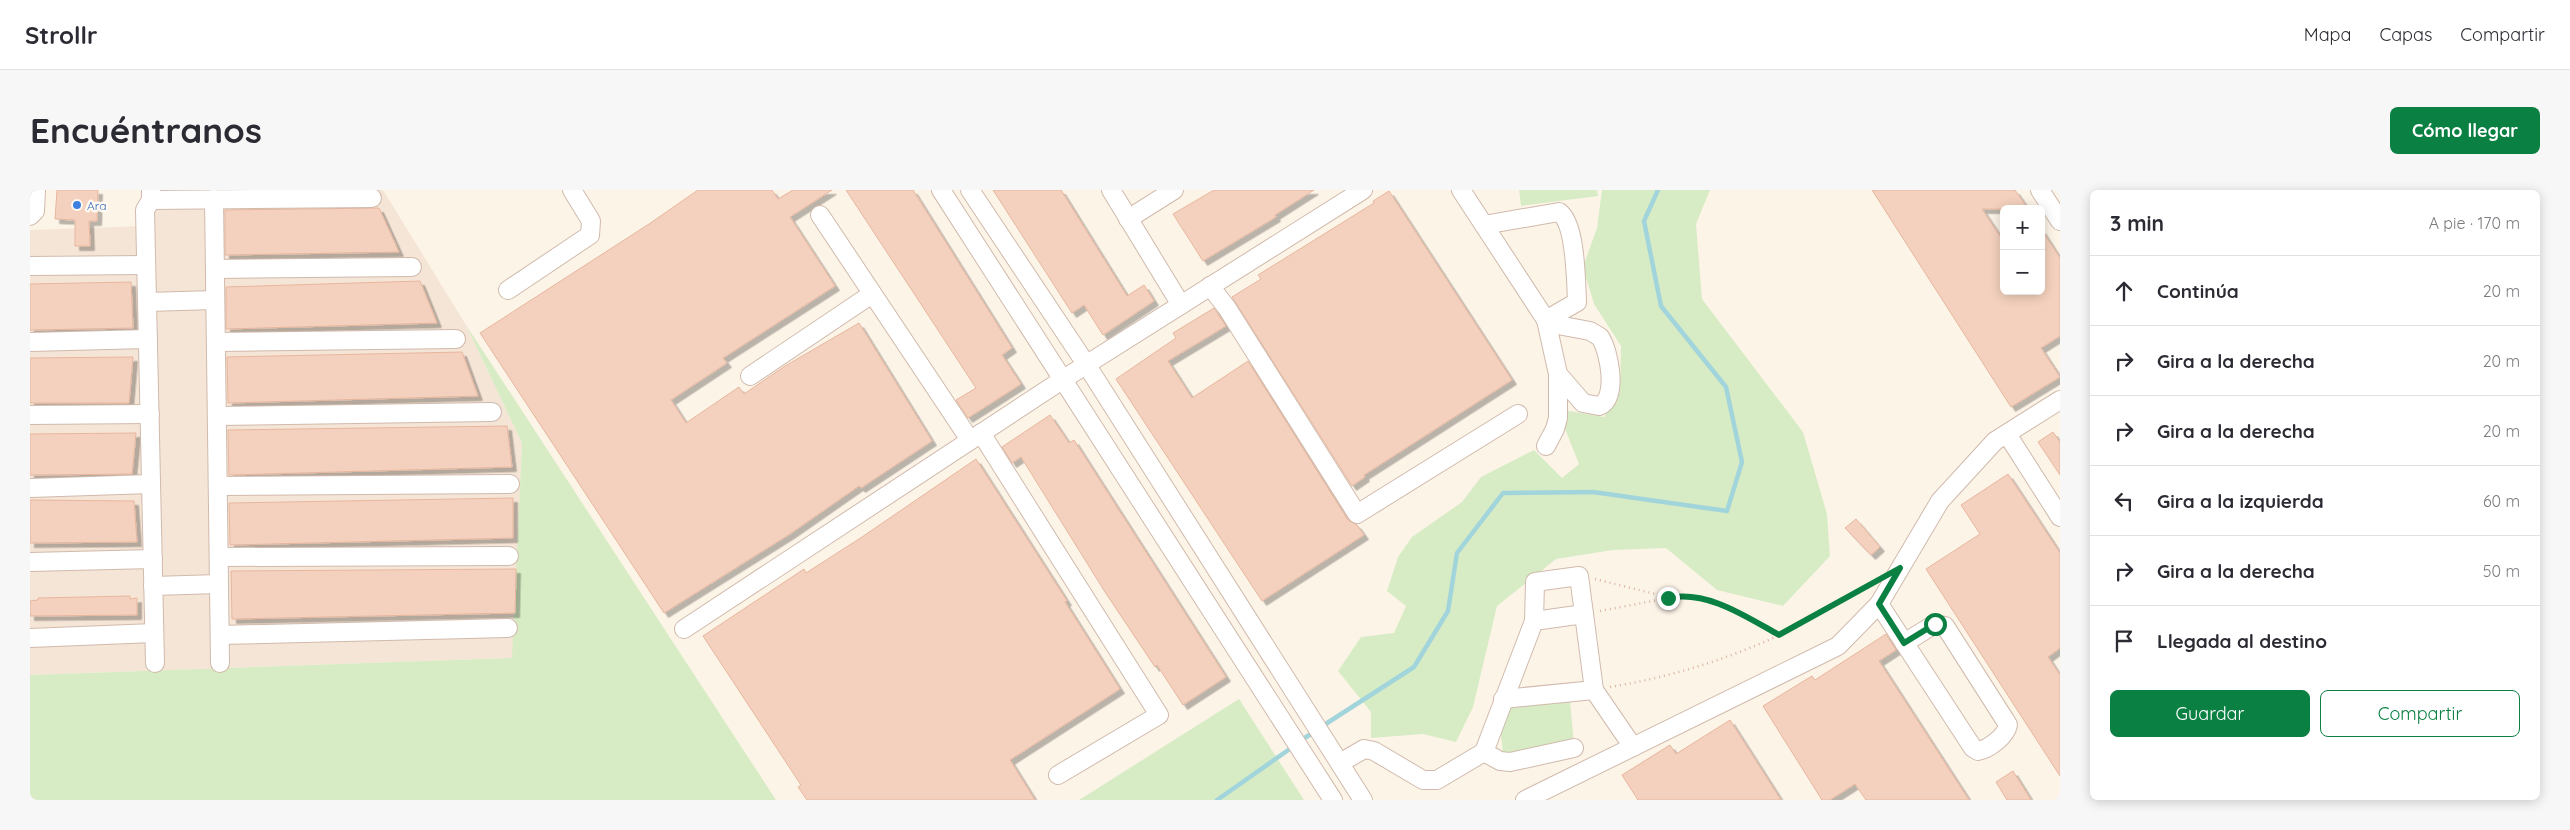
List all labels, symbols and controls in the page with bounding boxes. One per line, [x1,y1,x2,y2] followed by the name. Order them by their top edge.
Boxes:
[25,20,97,50] text: Strollr
[2304,23,2351,46] text: Mapa
[2379,23,2432,46] text: Capas
[2460,23,2545,46] text: Compartir
[2390,107,2540,154] button: Cómo llegar
[30,108,262,152] text: Encuéntranos
[87,198,107,213] place label: Ara
[71,199,83,211] marker: Ara
[2000,205,2045,295] map controls
[2000,205,2045,250] button: +
[2110,210,2164,236] text: 3 min
[2429,213,2520,233] text: A pie · 170 m
[2000,250,2045,295] button: −
[2110,277,2138,305] icon: ahead
[2157,279,2239,303] text: Continúa
[2483,281,2520,301] text: 20 m
[2110,347,2138,375] icon: right
[2157,349,2315,373] text: Gira a la derecha
[2483,351,2520,371] text: 20 m
[2110,417,2138,445] icon: right
[2157,419,2315,443] text: Gira a la derecha
[2483,421,2520,441] text: 20 m
[2110,487,2138,515] icon: left
[2157,489,2324,513] text: Gira a la izquierda
[2483,491,2520,511] text: 60 m
[2110,557,2138,585] icon: right
[2157,559,2315,583] text: Gira a la derecha
[2483,561,2520,581] text: 50 m
[1657,587,1680,610] route end
[1924,613,1947,636] route start
[2110,627,2138,655] icon: arrive
[2157,629,2327,653] text: Llegada al destino
[2110,690,2310,737] button: Guardar
[2320,690,2520,737] button: Compartir

